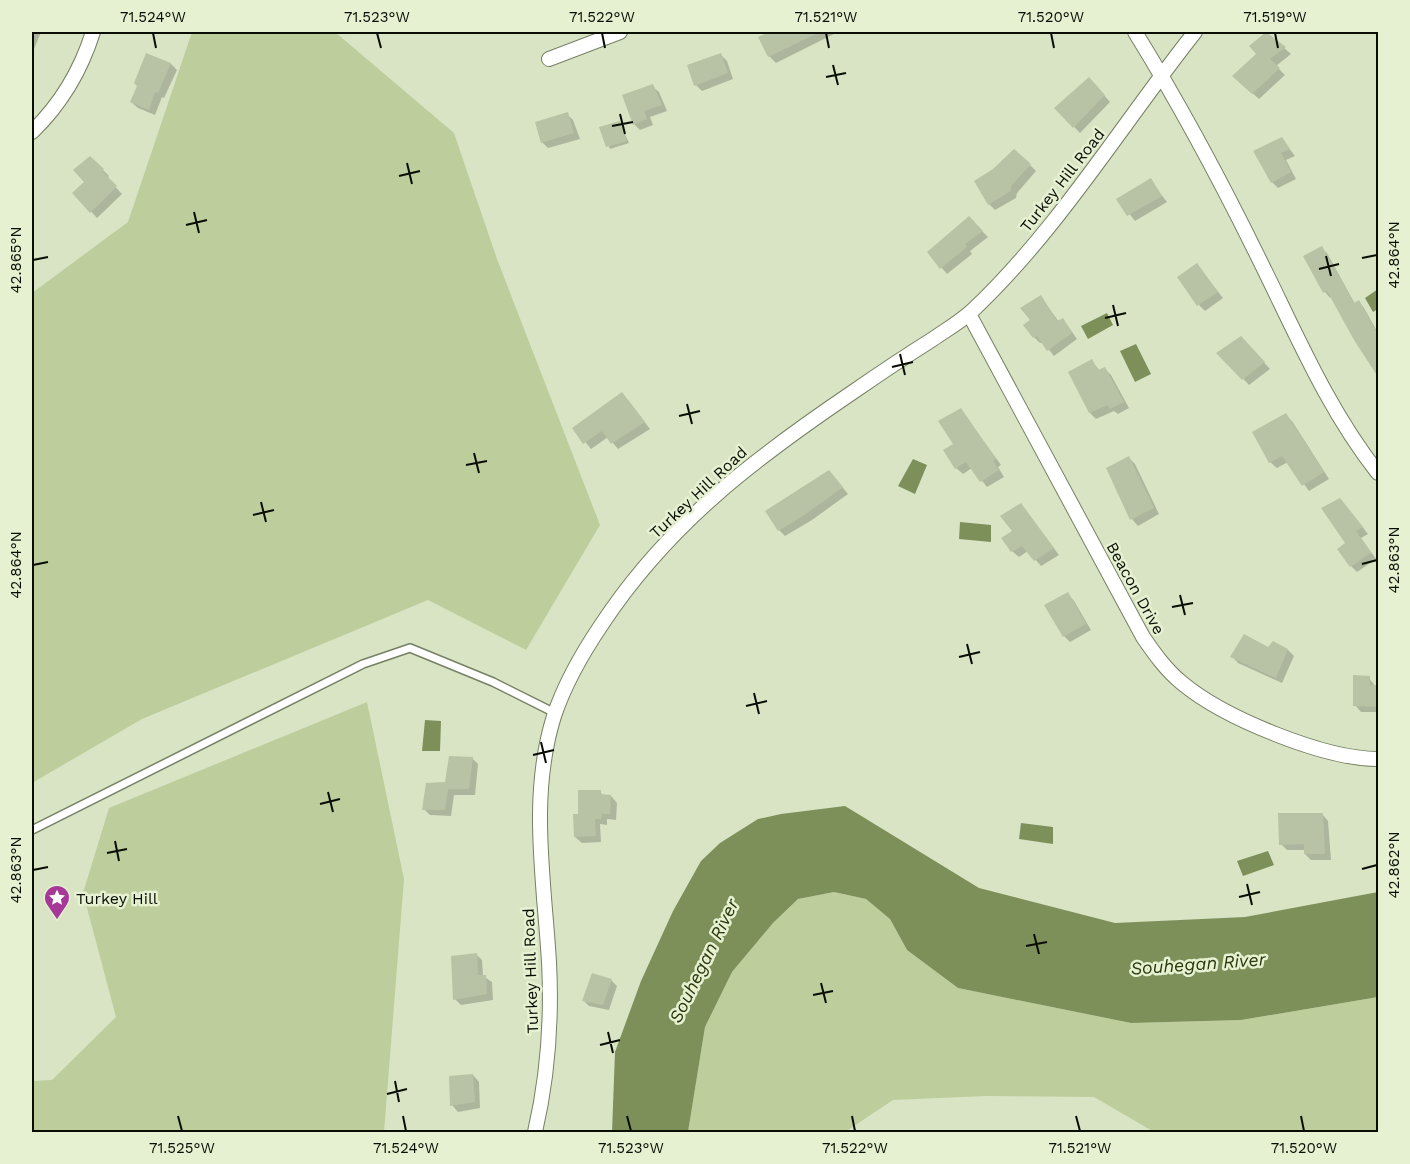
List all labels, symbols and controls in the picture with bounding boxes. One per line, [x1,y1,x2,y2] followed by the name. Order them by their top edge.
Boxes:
[120,8,186,26] text: 71.524°W
[344,8,410,26] text: 71.523°W
[569,8,635,26] text: 71.522°W
[795,8,857,26] text: 71.521°W
[1018,8,1084,26] text: 71.520°W
[1243,8,1307,26] text: 71.519°W
[1016,125,1109,236] street label: Turkey Hill Road
[1385,221,1403,289] text: 42.864°N
[7,227,25,293] text: 42.865°N
[646,443,751,542] street label: Turkey Hill Road
[1385,527,1403,593] text: 42.863°N
[7,531,25,599] text: 42.864°N
[1102,539,1169,638] street label: Beacon Drive
[1385,832,1403,898] text: 42.862°N
[7,837,25,903] text: 42.863°N
[42,883,72,921] place icon: Turkey Hill
[76,889,158,908] place label: Turkey Hill
[664,894,743,1026] water label: Souhegan River
[519,908,542,1034] street label: Turkey Hill Road
[1130,948,1267,979] water label: Souhegan River
[149,1139,215,1157] text: 71.525°W
[373,1139,439,1157] text: 71.524°W
[598,1139,664,1157] text: 71.523°W
[822,1139,888,1157] text: 71.522°W
[1049,1139,1111,1157] text: 71.521°W
[1271,1139,1337,1157] text: 71.520°W

